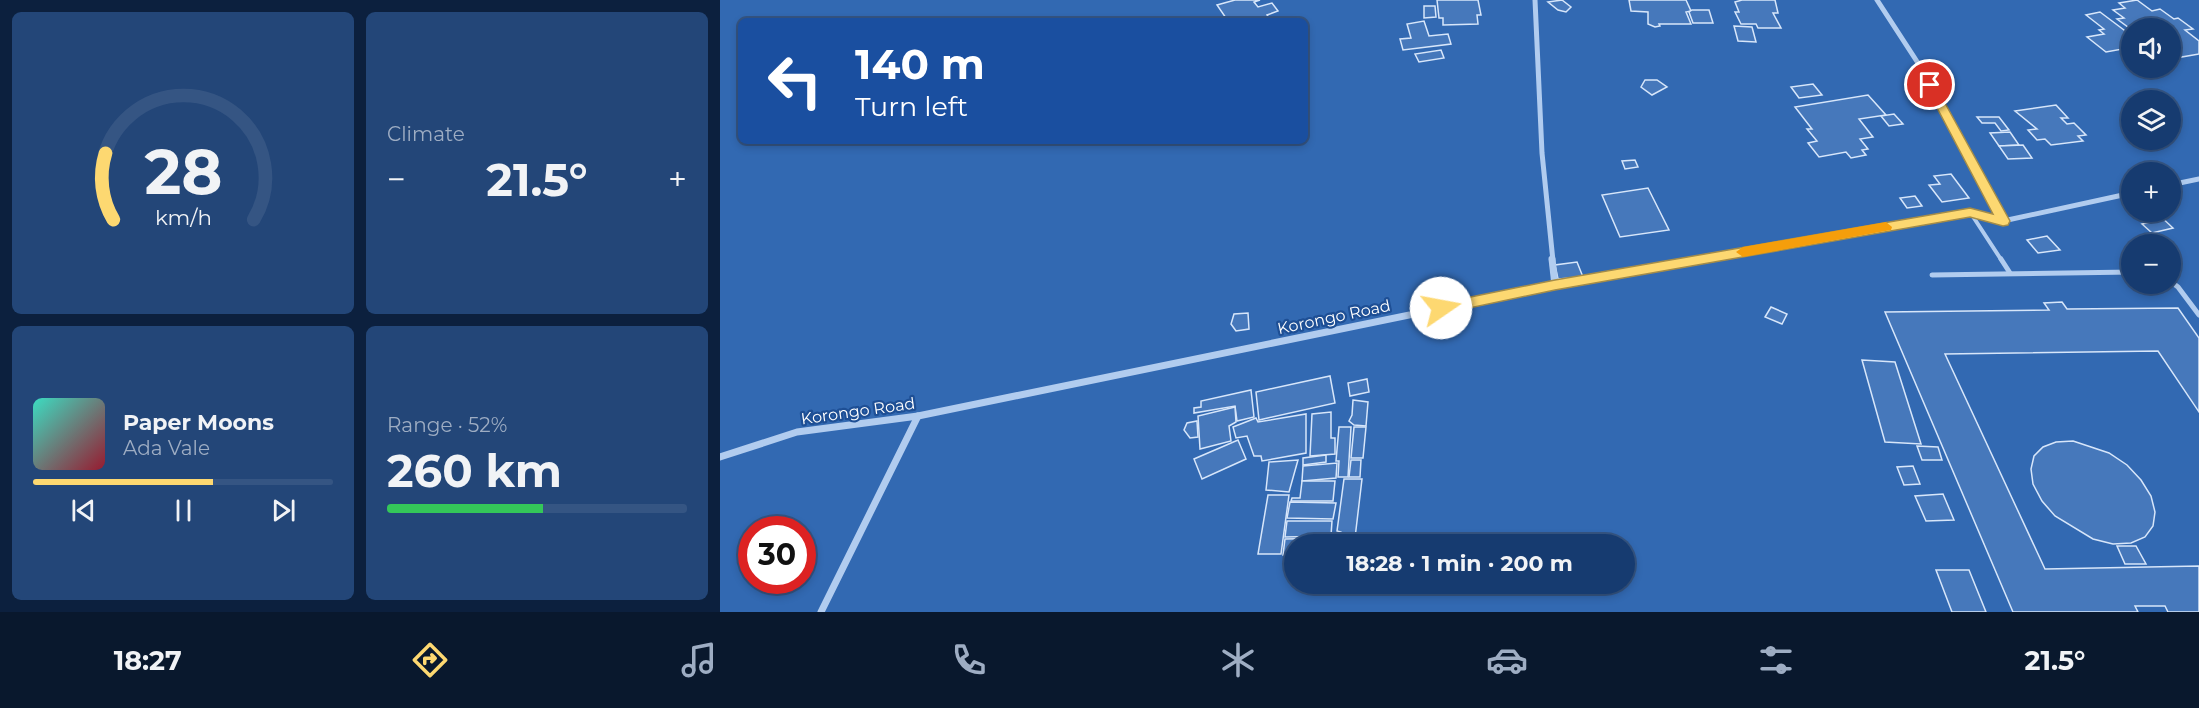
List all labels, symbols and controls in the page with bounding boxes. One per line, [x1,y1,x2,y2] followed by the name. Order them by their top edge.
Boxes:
[2121,18,2181,294] map controls
[2121,18,2181,78] button: sound
[855,38,985,90] text: 140 m
[756,42,834,120] icon: left
[1904,59,1955,110] pin
[1913,68,1946,101] icon: arrive
[855,90,968,123] text: Turn left
[2121,90,2181,150] button: layers
[387,122,465,146] text: Climate
[144,134,222,210] text: 28
[486,152,588,207] text: 21.5°
[387,159,406,199] text: −
[668,159,687,199] text: +
[2121,162,2181,222] button: +
[154,204,212,230] text: km/h
[2121,234,2181,294] button: −
[1409,276,1473,340] position arrow
[1276,296,1392,338] street label: Korongo Road
[800,394,916,428] street label: Korongo Road
[123,409,274,436] text: Paper Moons
[387,413,507,437] text: Range · 52%
[123,436,210,460] text: Ada Vale
[387,443,562,498] text: 260 km
[67,494,100,527] icon: previous
[167,494,200,527] icon: pause
[267,494,300,527] icon: next
[738,516,816,594] speed limit sign: 30
[1346,550,1573,577] text: 18:28 · 1 min · 200 m
[409,639,451,681] icon: directions
[678,639,720,681] icon: music
[948,639,990,681] icon: phone
[1217,639,1259,681] icon: climate
[1486,639,1528,681] icon: car
[1755,639,1797,681] icon: filters
[114,644,182,677] text: 18:27
[2025,644,2085,677] text: 21.5°

